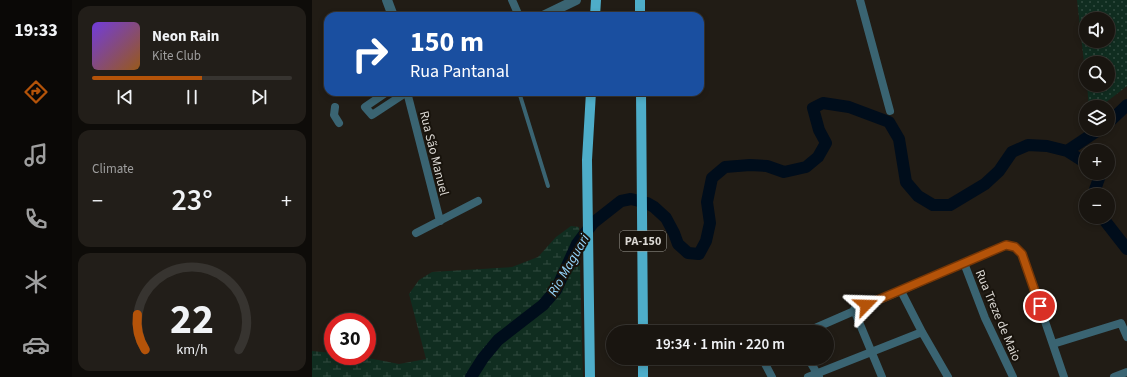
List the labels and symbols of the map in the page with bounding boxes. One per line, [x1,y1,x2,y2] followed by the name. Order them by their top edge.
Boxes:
[415,109,453,197] street label: Rua São Manuel
[543,230,595,300] water label: Rio Maguari
[620,231,666,251] road number: PA-150
[971,267,1025,364] street label: Rua Treze de Maio
[845,284,887,326] position arrow
[1023,289,1057,323] pin
[324,313,376,365] speed limit sign: 30

